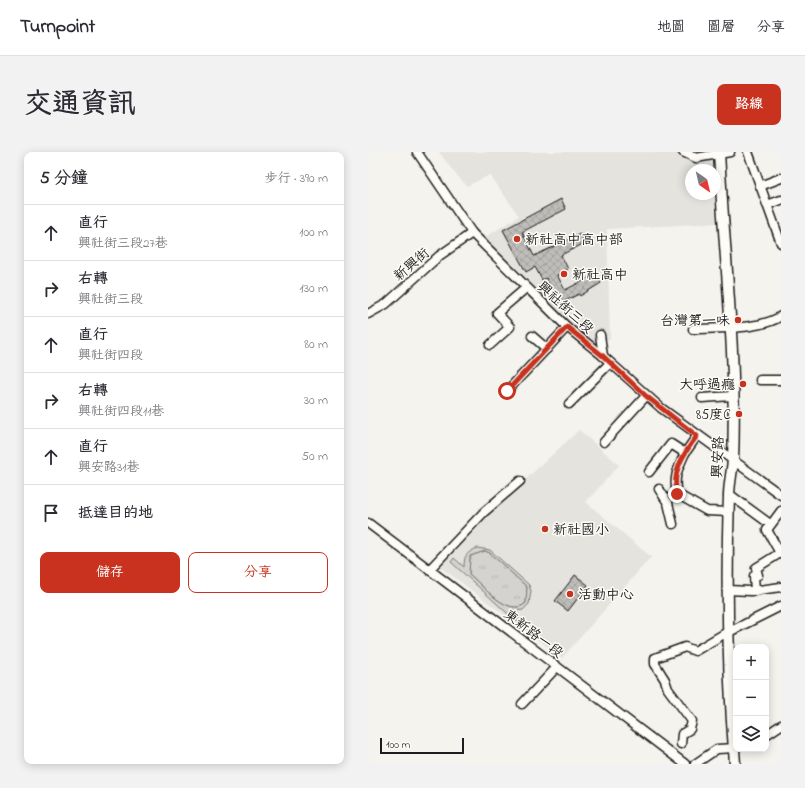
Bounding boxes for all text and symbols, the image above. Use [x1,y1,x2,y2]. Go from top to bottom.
text: Turnpoint [20,14,95,41]
text: 地圖 [657,17,685,38]
text: 圖層 [707,17,735,38]
text: 分享 [757,17,785,38]
button: 路線 [717,84,781,125]
text: 交通資訊 [24,85,136,126]
north arrow [685,164,721,200]
text: 5 分鐘 [40,166,88,191]
text: 步行 · 390 m [264,169,328,188]
text: 直行 [78,212,108,234]
icon: ahead [40,222,62,244]
text: 100 m [299,223,328,242]
place label: 新社高中高中部 [525,230,623,251]
text: 興社街三段27巷 [78,234,168,253]
marker: 新社高中高中部 [512,234,522,244]
street label: 新興街 [389,243,435,287]
place label: 新社高中 [572,265,628,286]
text: 右轉 [78,268,108,290]
marker: 新社高中 [559,269,569,279]
street label: 興社街三段 [532,277,598,339]
icon: right [40,278,62,300]
text: 130 m [300,279,328,298]
text: 興社街三段 [78,290,143,309]
place label: 台灣第一味 [660,311,730,332]
marker: 台灣第一味 [733,315,743,325]
text: 直行 [78,324,108,346]
icon: ahead [40,334,62,356]
text: 80 m [304,335,328,354]
text: 興社街四段 [78,346,143,365]
place label: 大呼過癮 [679,375,735,396]
marker: 大呼過癮 [738,379,748,389]
text: 右轉 [78,380,108,402]
route start [498,382,516,400]
icon: right [40,390,62,412]
text: 30 m [304,391,328,410]
text: 興社街四段11巷 [78,402,164,421]
place label: 85度C [696,405,731,426]
marker: 85度C [734,409,744,419]
text: 直行 [78,436,108,458]
street label: 興安路 [707,436,730,479]
icon: ahead [40,446,62,468]
text: 50 m [302,447,328,466]
text: 興安路31巷 [78,458,140,477]
route end [668,485,686,503]
icon: arrive [40,502,62,524]
text: 抵達目的地 [78,502,153,524]
place label: 新社國小 [553,520,609,541]
marker: 新社國小 [540,524,550,534]
button: 儲存 [40,552,180,593]
button: 分享 [188,552,328,593]
place label: 活動中心 [578,585,634,606]
marker: 活動中心 [565,589,575,599]
street label: 東新路一段 [499,605,567,664]
map controls [733,644,769,752]
button: + [733,644,769,680]
button: − [733,680,769,716]
button: layers [733,716,769,752]
scale bar [380,736,464,755]
text: 100 m [386,737,410,753]

